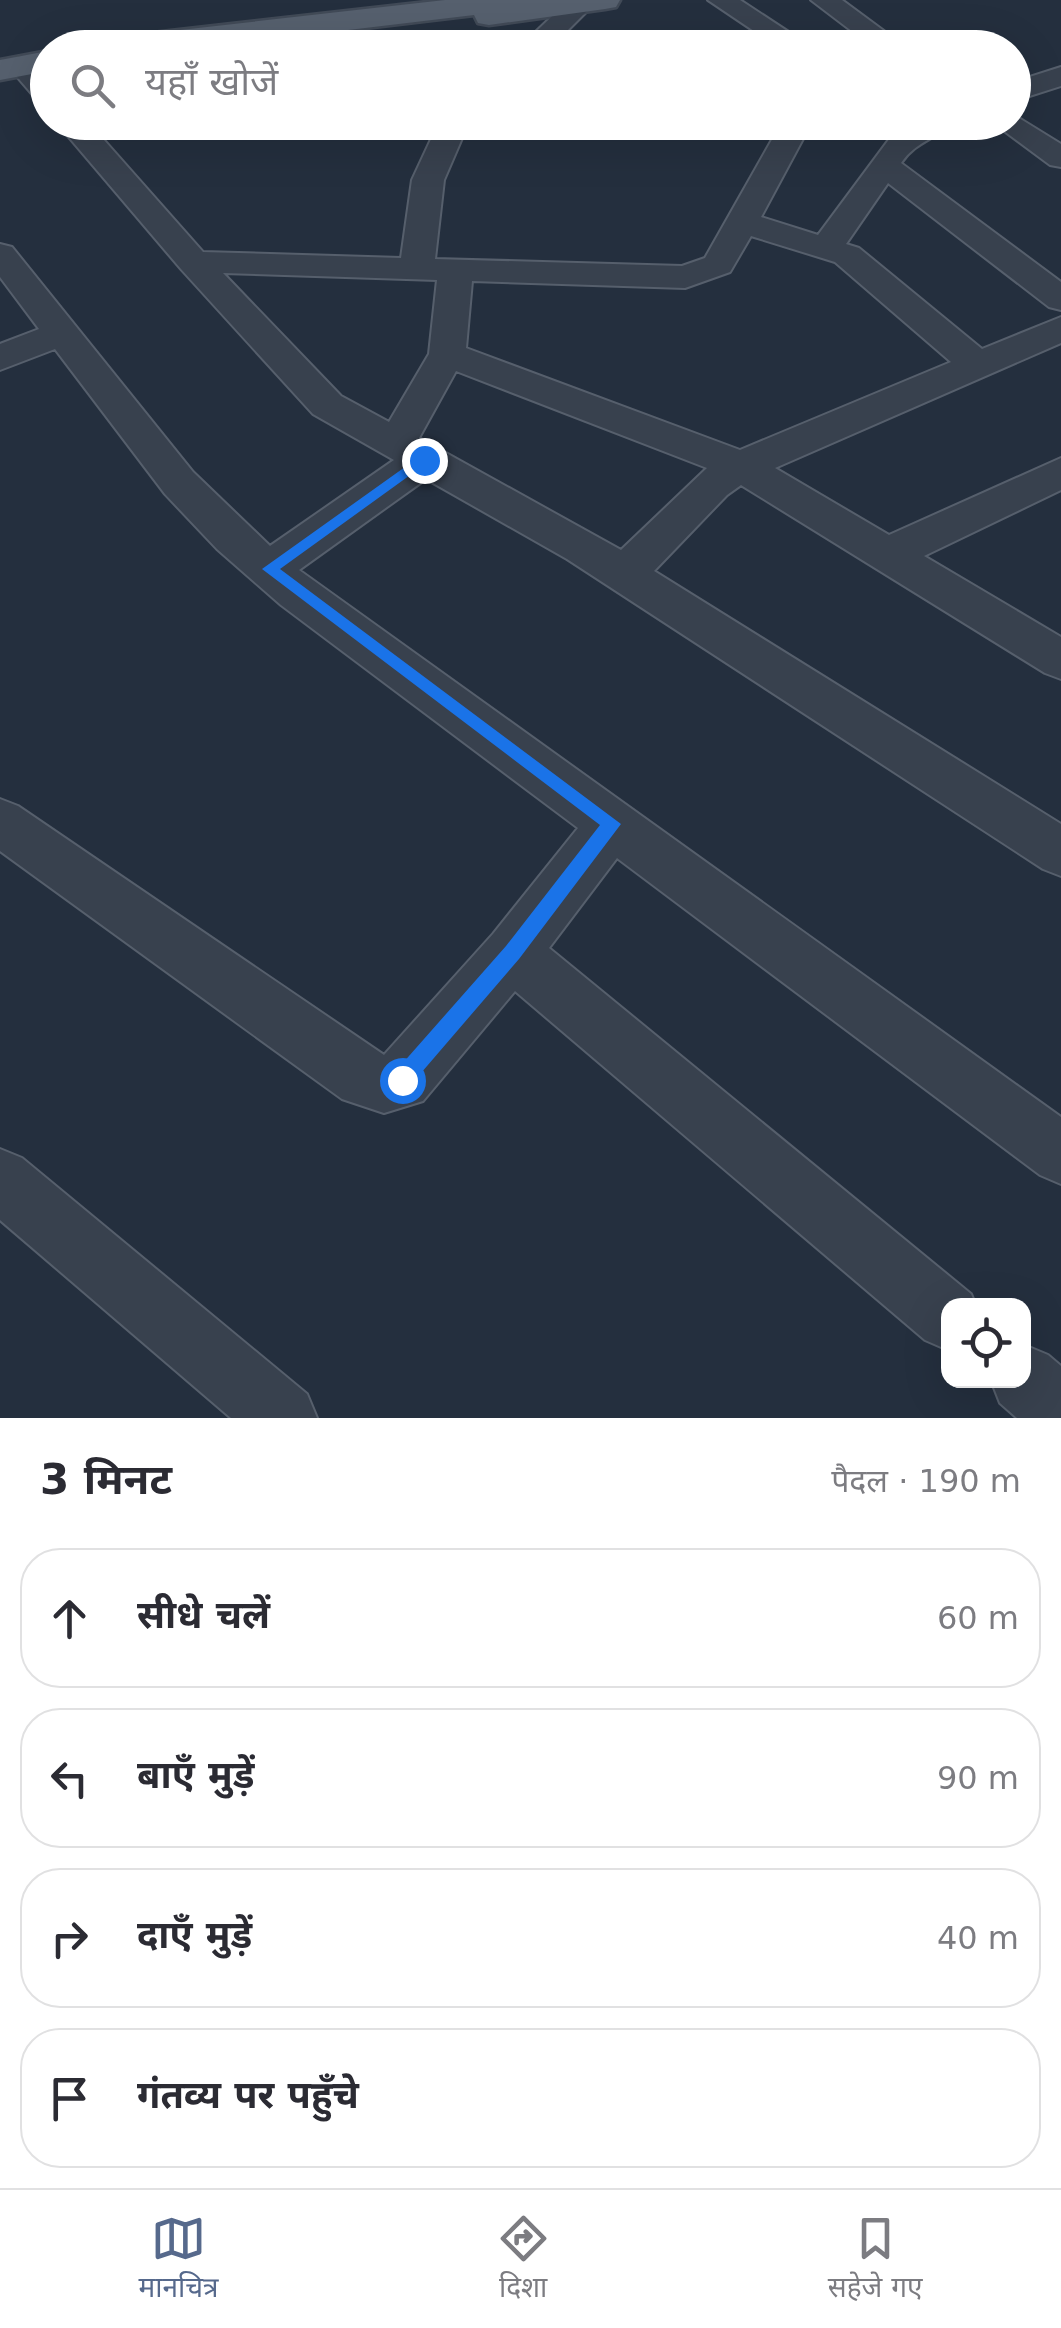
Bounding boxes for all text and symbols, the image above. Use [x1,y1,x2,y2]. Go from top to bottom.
search box [30,30,1031,140]
icon: search [65,58,120,113]
text: यहाँ खोजें [145,60,278,104]
route end [402,438,448,484]
route start [380,1058,426,1104]
map controls [941,1298,1031,1388]
button: locate [941,1298,1031,1388]
text: 3 मिनट [40,1455,172,1504]
text: पैदल · 190 m [831,1462,1021,1500]
icon: ahead [42,1591,97,1646]
text: सीधे चलें [137,1593,270,1637]
text: 60 m [937,1599,1019,1637]
icon: left [42,1751,97,1806]
text: बाएँ मुड़ें [137,1753,254,1797]
text: 90 m [937,1759,1019,1797]
icon: right [42,1911,97,1966]
text: दाएँ मुड़ें [137,1913,252,1957]
text: 40 m [937,1919,1019,1957]
icon: arrive [42,2071,97,2126]
text: गंतव्य पर पहुँचे [137,2073,359,2117]
tab: मानचित्र [139,2211,219,2308]
tab: दिशा [496,2211,551,2308]
tab: सहेजे गए [828,2211,922,2308]

